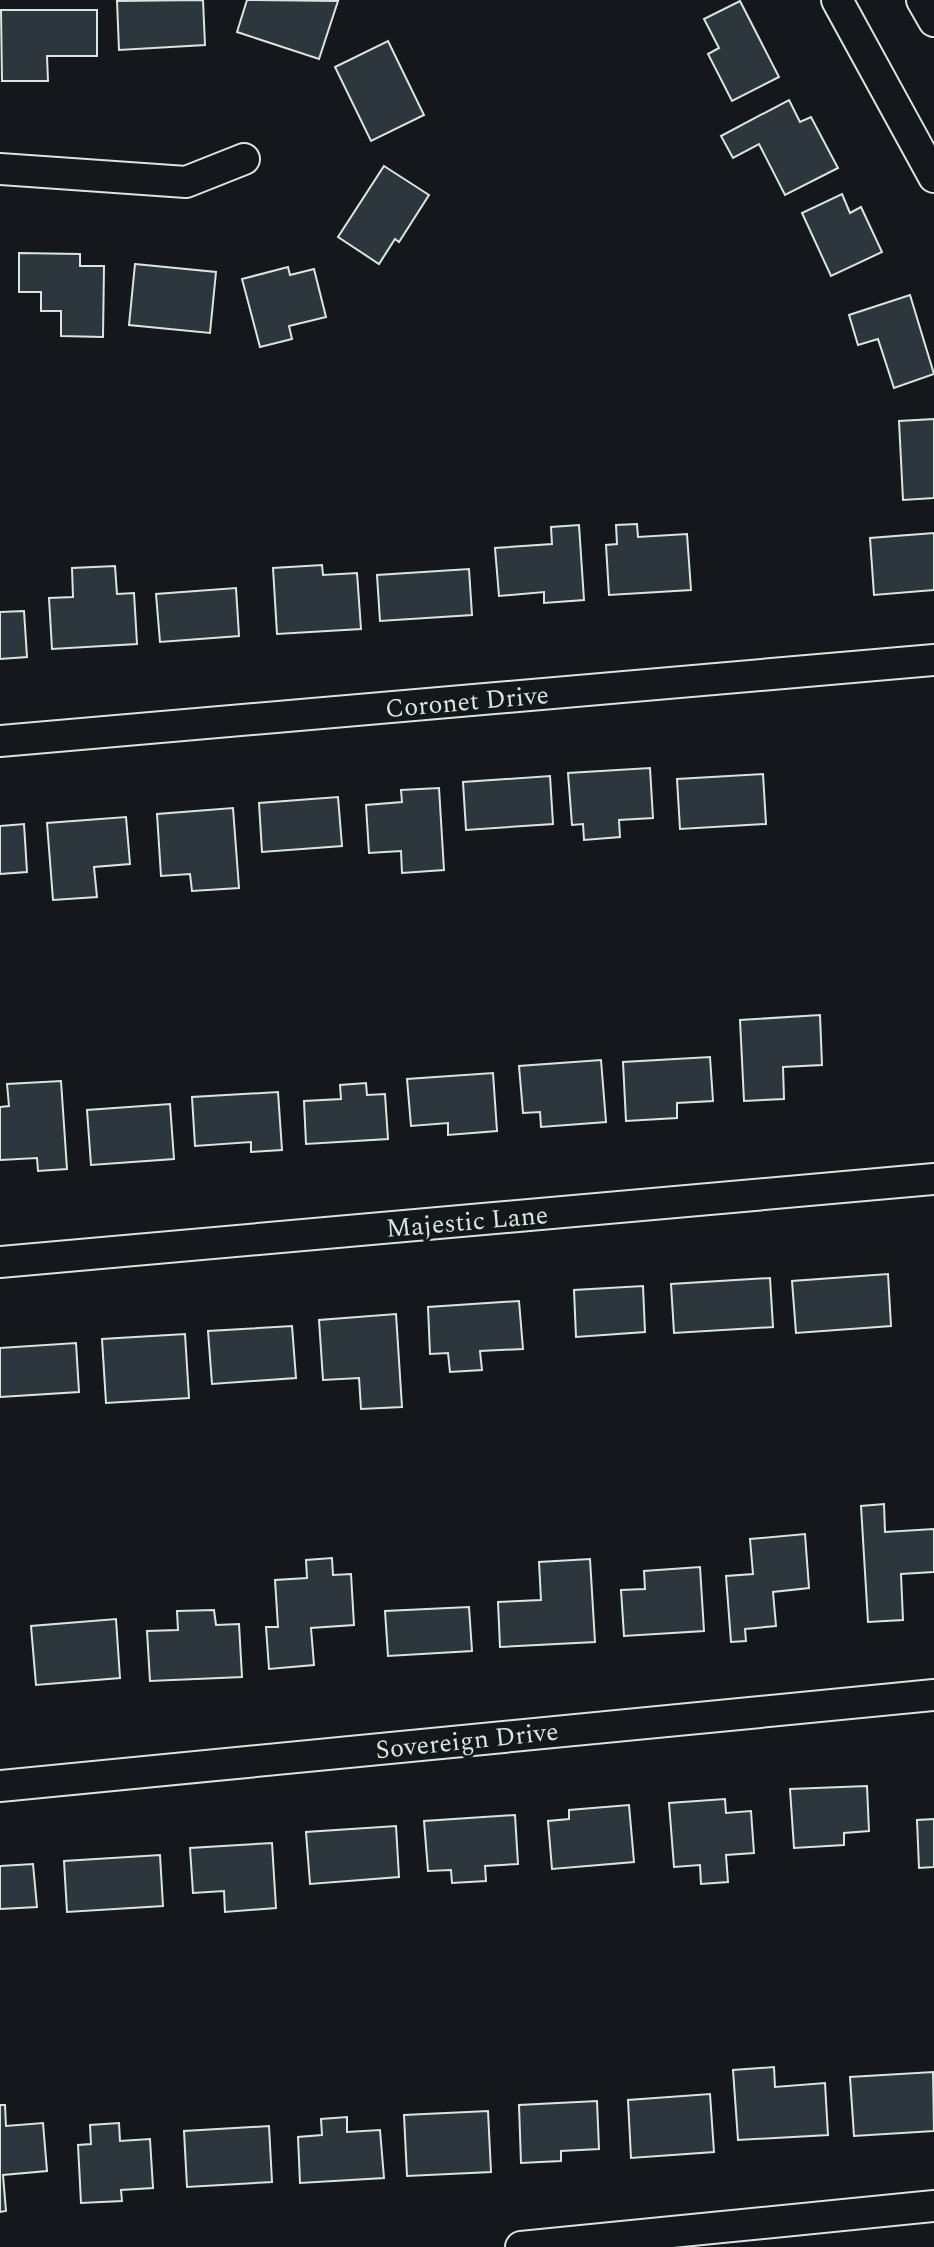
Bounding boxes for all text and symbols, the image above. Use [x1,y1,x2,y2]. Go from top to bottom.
street label: Coronet Drive [383,675,551,729]
street label: Majestic Lane [384,1195,550,1249]
street label: Sovereign Drive [374,1712,561,1770]

